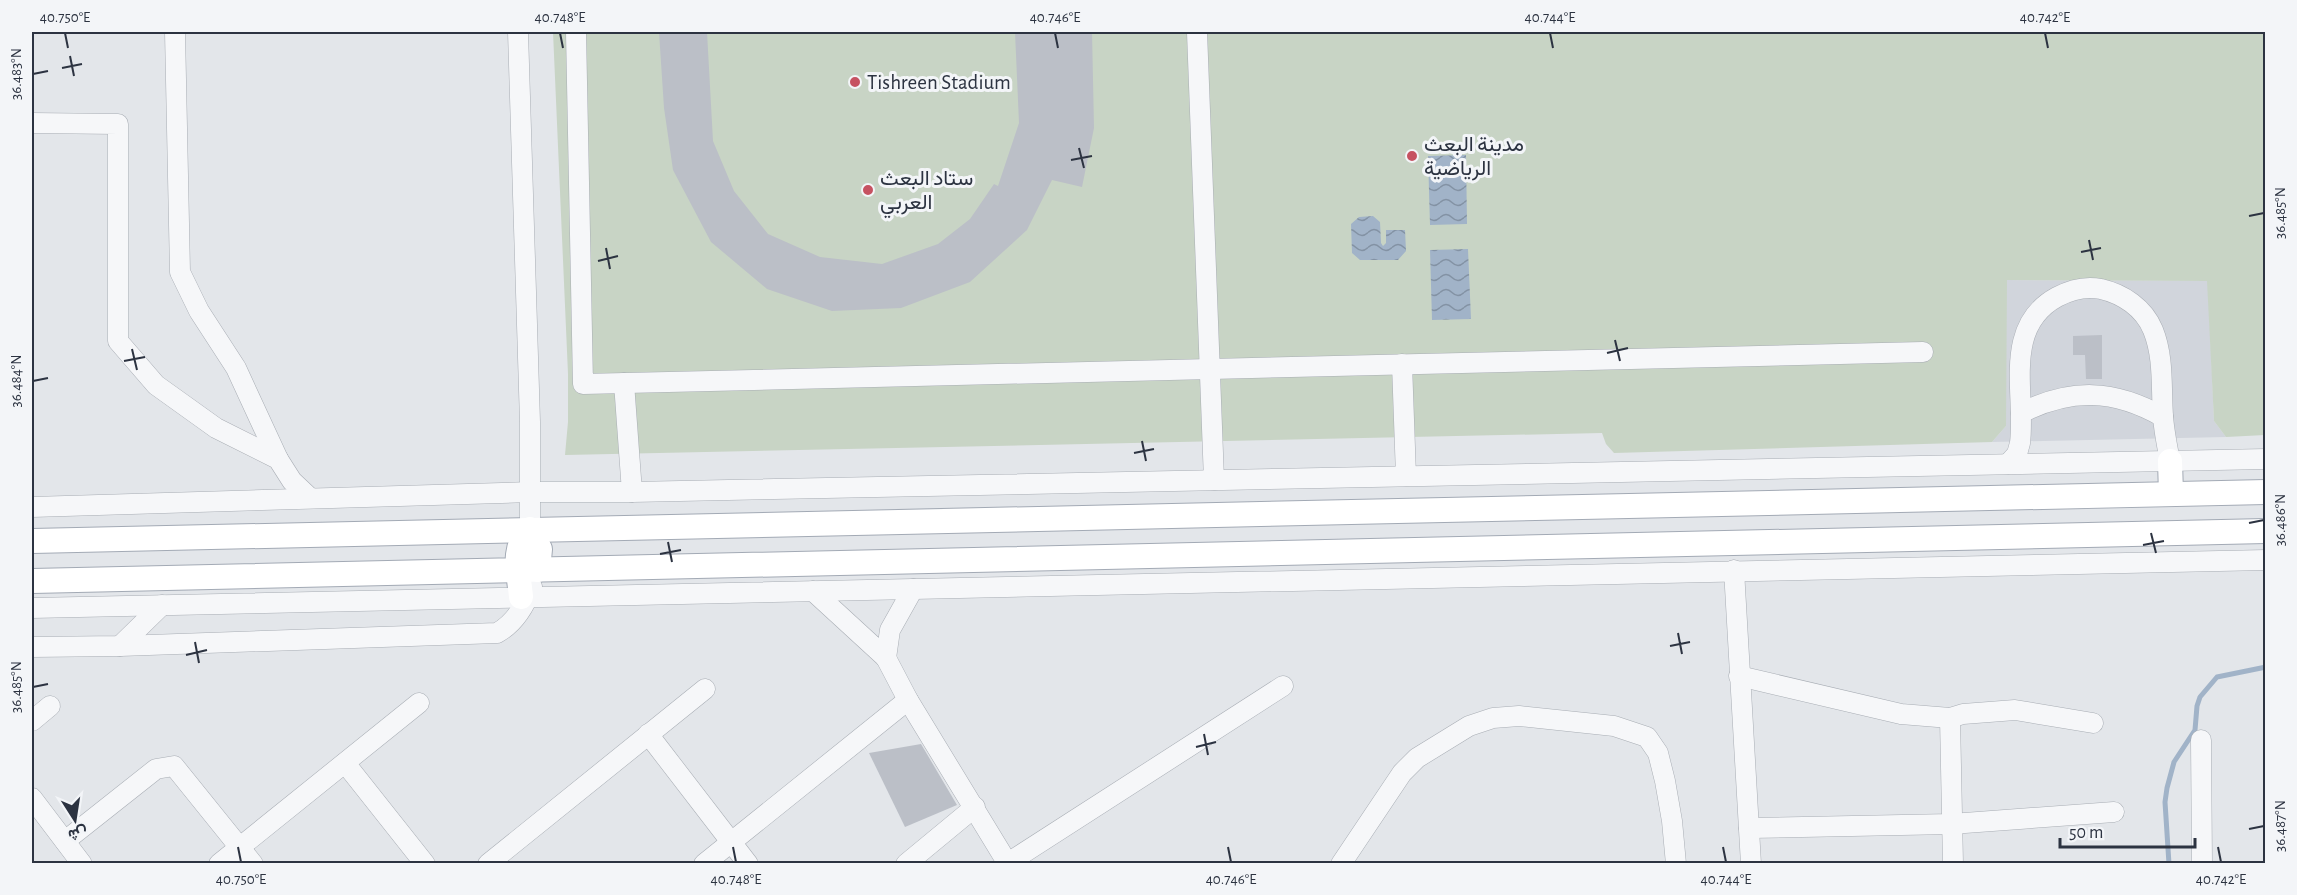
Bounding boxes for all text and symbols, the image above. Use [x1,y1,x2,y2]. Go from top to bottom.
text: 40.750°E [40,10,90,25]
text: 40.748°E [535,10,585,25]
text: 40.746°E [1030,10,1080,25]
text: 40.744°E [1525,10,1575,25]
text: 40.742°E [2020,10,2070,25]
text: 36.483°N [9,48,24,100]
place label: Tishreen Stadium [867,72,1011,93]
marker: Tishreen Stadium [848,75,862,89]
place label: مدينة البعث الرياضية [1424,134,1524,181]
marker: مدينة البعث الرياضية [1405,149,1419,163]
place label: ستاد البعث العربي [880,168,973,219]
marker: ستاد البعث العربي [861,183,875,197]
text: 36.485°N [2273,187,2288,239]
text: 36.484°N [9,355,24,407]
text: 36.486°N [2273,494,2288,546]
text: 36.485°N [9,661,24,713]
north arrow [45,790,105,850]
text: 36.487°N [2273,800,2288,852]
scale bar [2060,811,2195,849]
text: ش [67,823,89,844]
text: 50 m [2069,824,2103,842]
text: 40.750°E [216,872,266,887]
text: 40.748°E [711,872,761,887]
text: 40.746°E [1206,872,1256,887]
text: 40.744°E [1701,872,1751,887]
text: 40.742°E [2196,872,2246,887]

